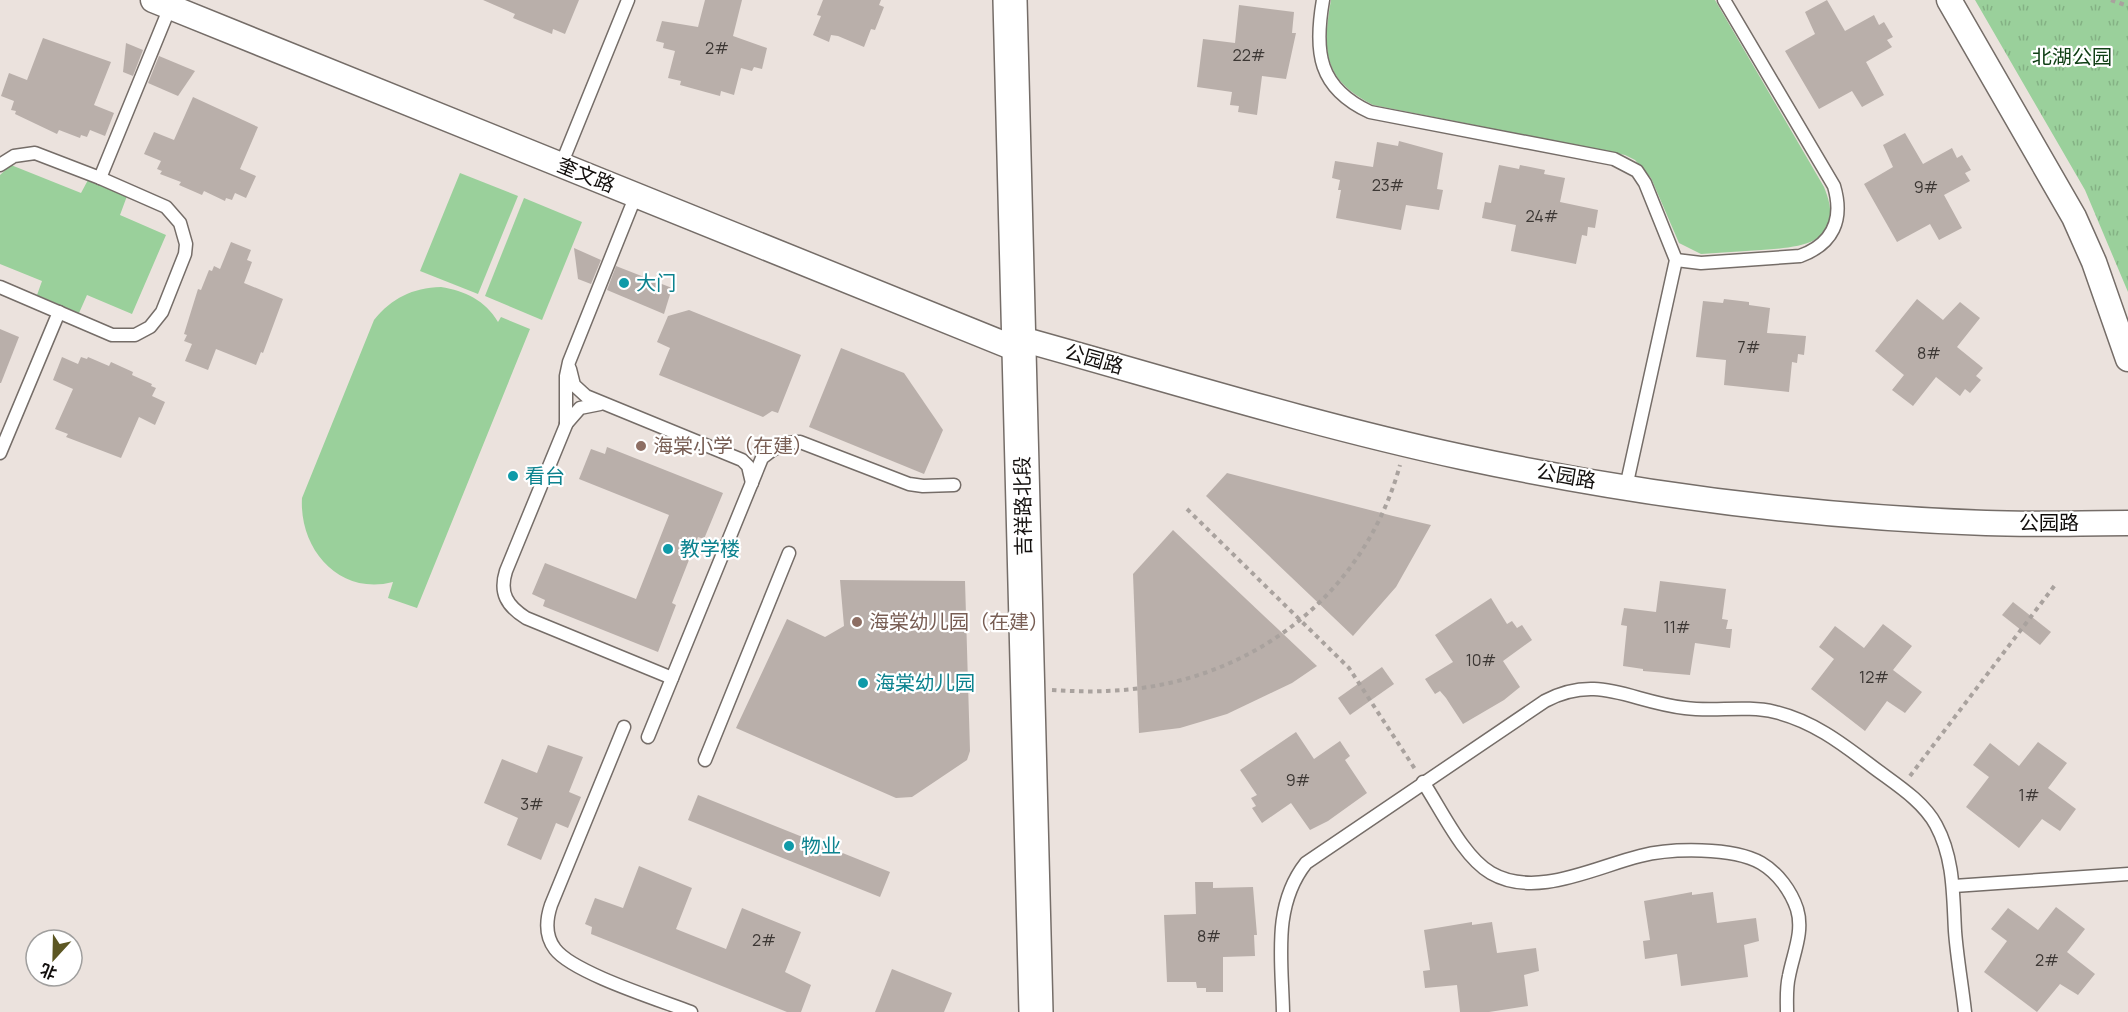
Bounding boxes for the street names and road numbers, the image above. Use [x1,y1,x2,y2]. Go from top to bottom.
street label: 奎文路 [553,151,619,198]
street label: 公园路 [1062,337,1127,380]
street label: 吉祥路北段 [1008,456,1037,556]
street label: 公园路 [1534,457,1598,494]
street label: 公园路 [2019,509,2079,536]

